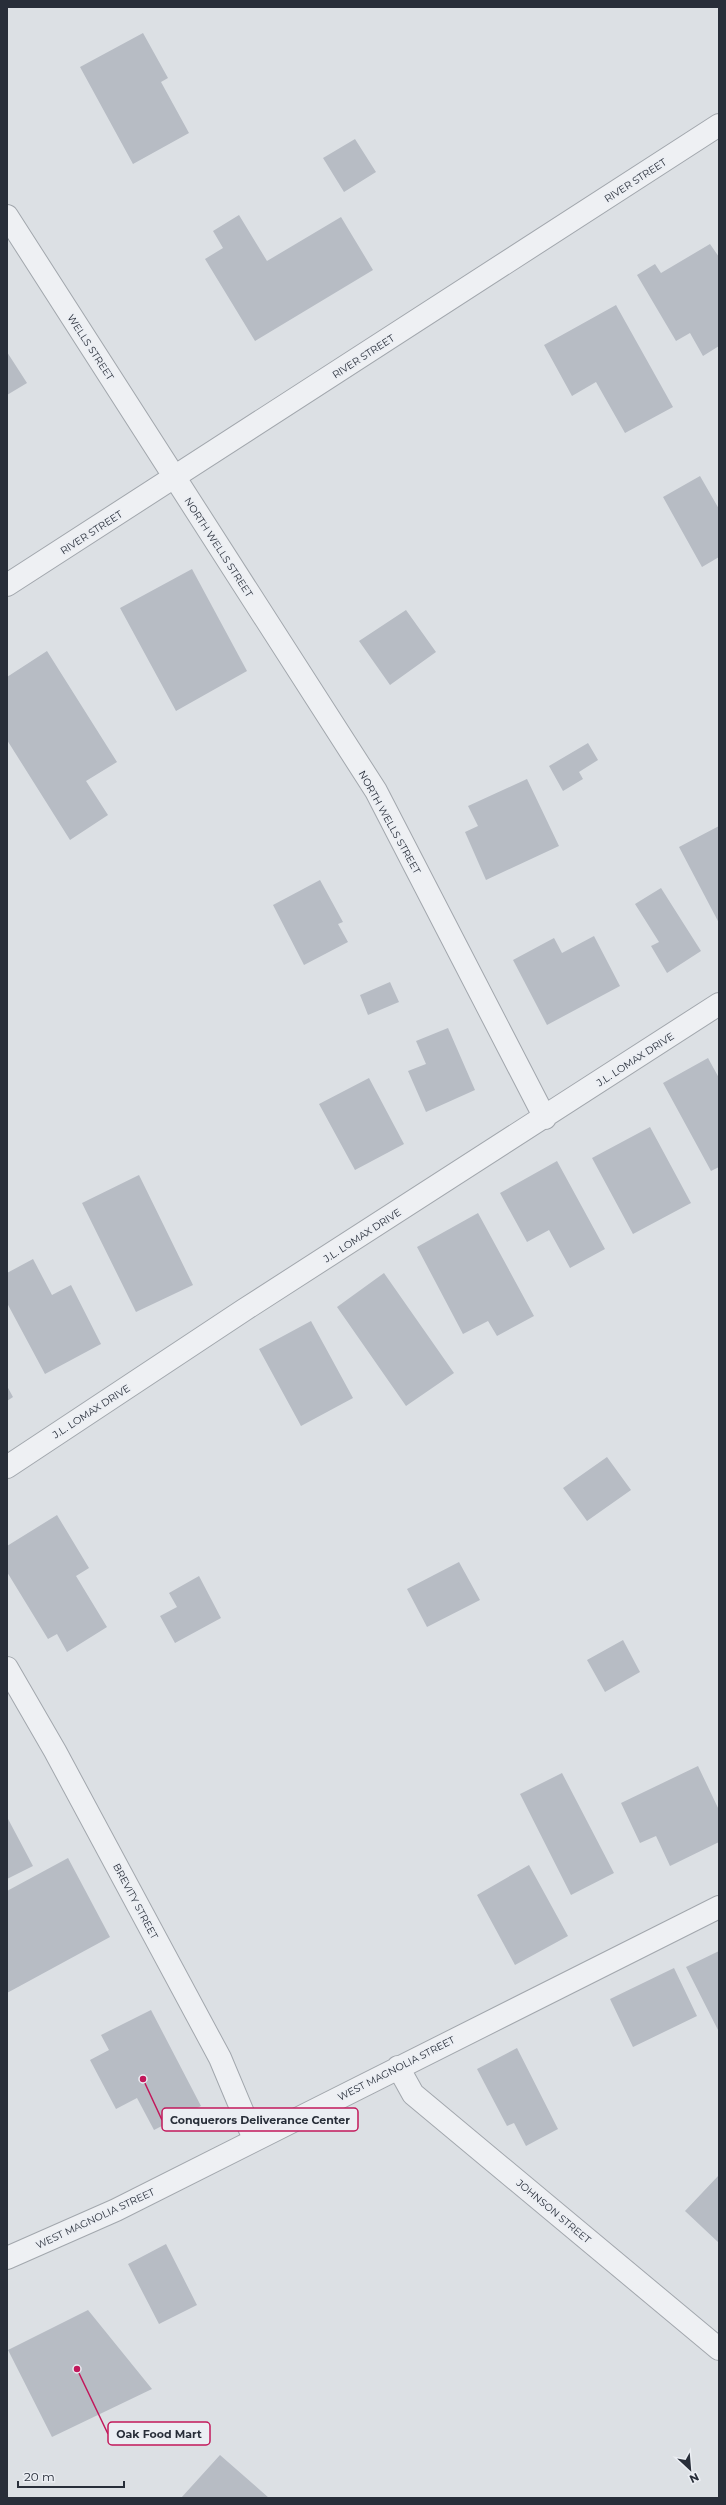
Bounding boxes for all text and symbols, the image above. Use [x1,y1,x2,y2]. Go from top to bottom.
street label: RIVER STREET [602,155,669,205]
street label: WELLS STREET [64,312,117,383]
street label: RIVER STREET [330,331,397,381]
street label: NORTH WELLS STREET [181,495,256,600]
street label: RIVER STREET [58,507,125,557]
street label: NORTH WELLS STREET [356,768,424,877]
street label: J.L. LOMAX DRIVE [593,1029,677,1090]
street label: J.L. LOMAX DRIVE [320,1205,404,1266]
street label: J.L. LOMAX DRIVE [49,1381,133,1442]
street label: BREVITY STREET [110,1861,161,1942]
street label: WEST MAGNOLIA STREET [335,2033,457,2104]
callout: Conquerors Deliverance Center [162,2108,358,2131]
text: Conquerors Deliverance Center [170,2113,350,2127]
street label: JOHNSON STREET [513,2176,594,2246]
street label: WEST MAGNOLIA STREET [34,2185,157,2252]
callout: Oak Food Mart [108,2422,210,2445]
text: Oak Food Mart [116,2427,202,2441]
north arrow [670,2449,710,2489]
scale bar [18,2463,124,2489]
text: 20 m [24,2469,55,2484]
text: N [687,2470,701,2486]

